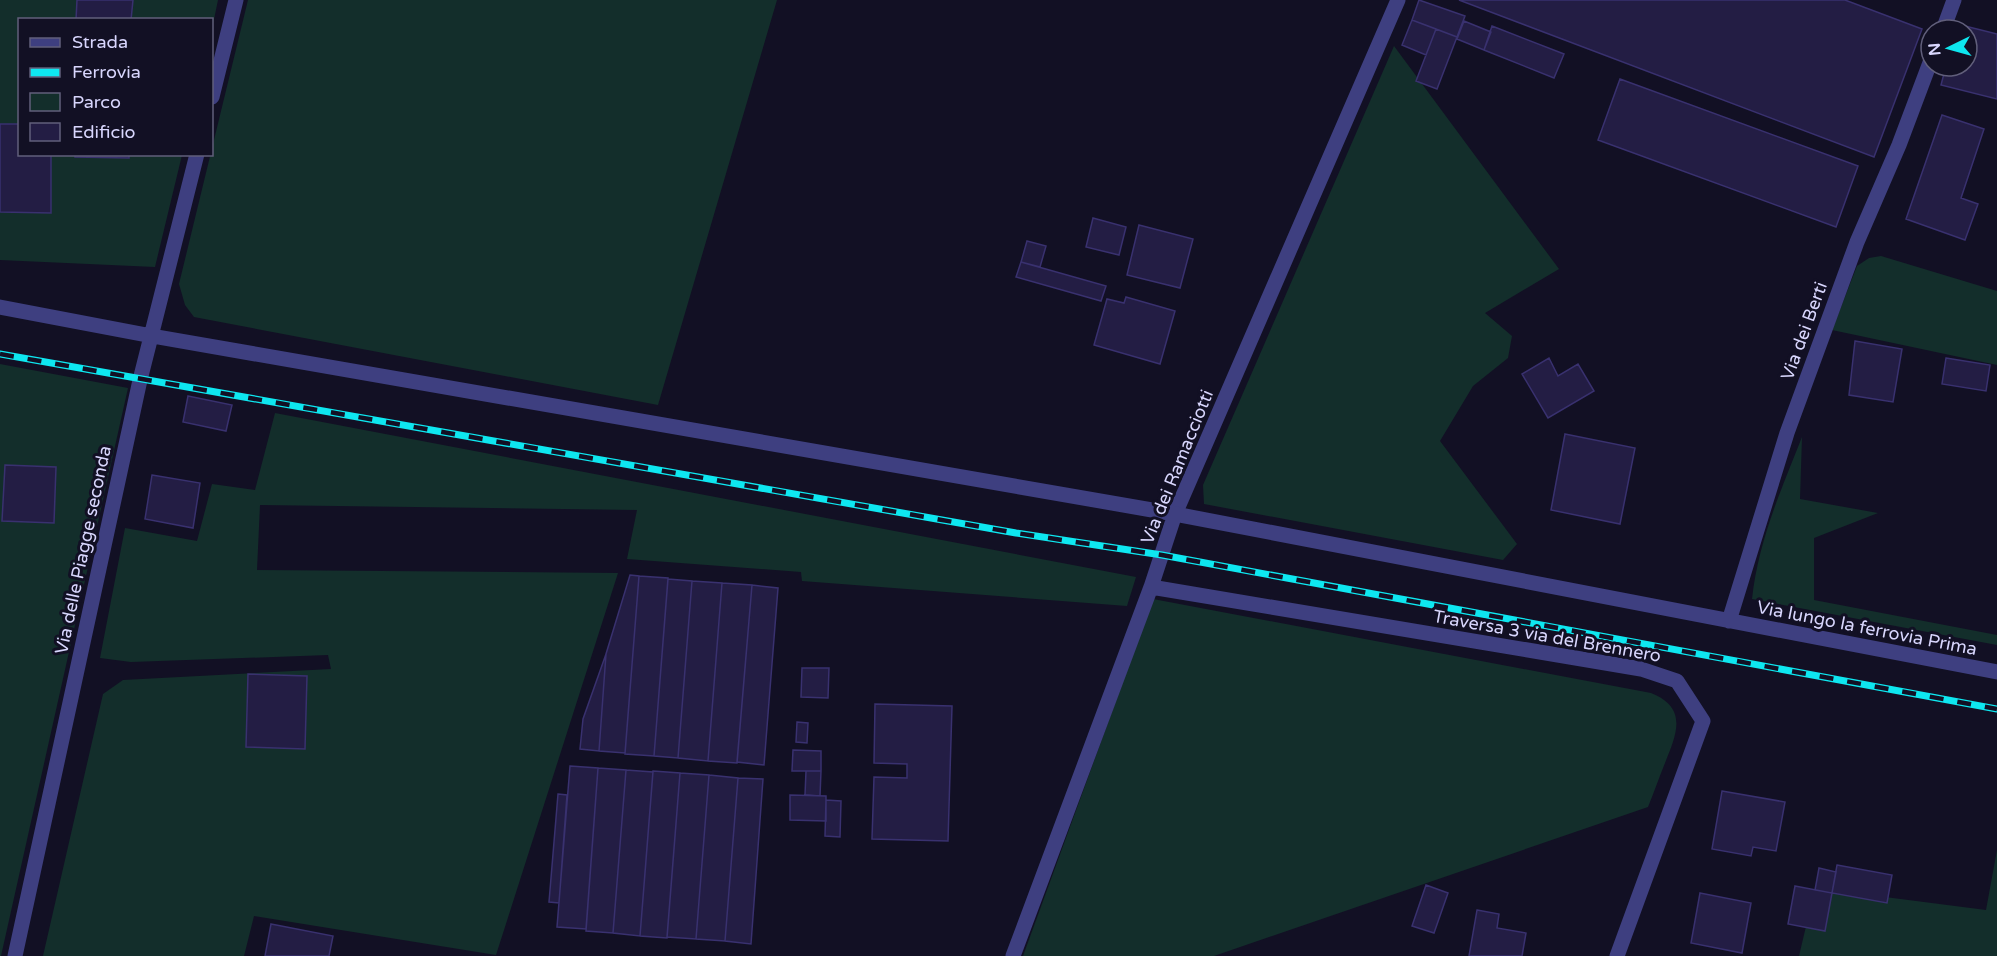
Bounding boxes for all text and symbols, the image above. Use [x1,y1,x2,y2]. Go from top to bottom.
legend [18,18,213,156]
north arrow [1919,18,1979,78]
text: Strada [72,31,128,53]
text: N [1925,42,1946,56]
text: Ferrovia [72,61,141,83]
text: Parco [72,91,121,113]
text: Edificio [72,121,136,143]
street label: Via dei Berti [1776,279,1832,383]
street label: Via dei Ramacciotti [1136,387,1218,547]
street label: Via delle Piagge seconda [50,444,116,656]
street label: Via lungo la ferrovia Prima [1755,596,1979,660]
street label: Traversa 3 via del Brennero [1431,605,1663,667]

